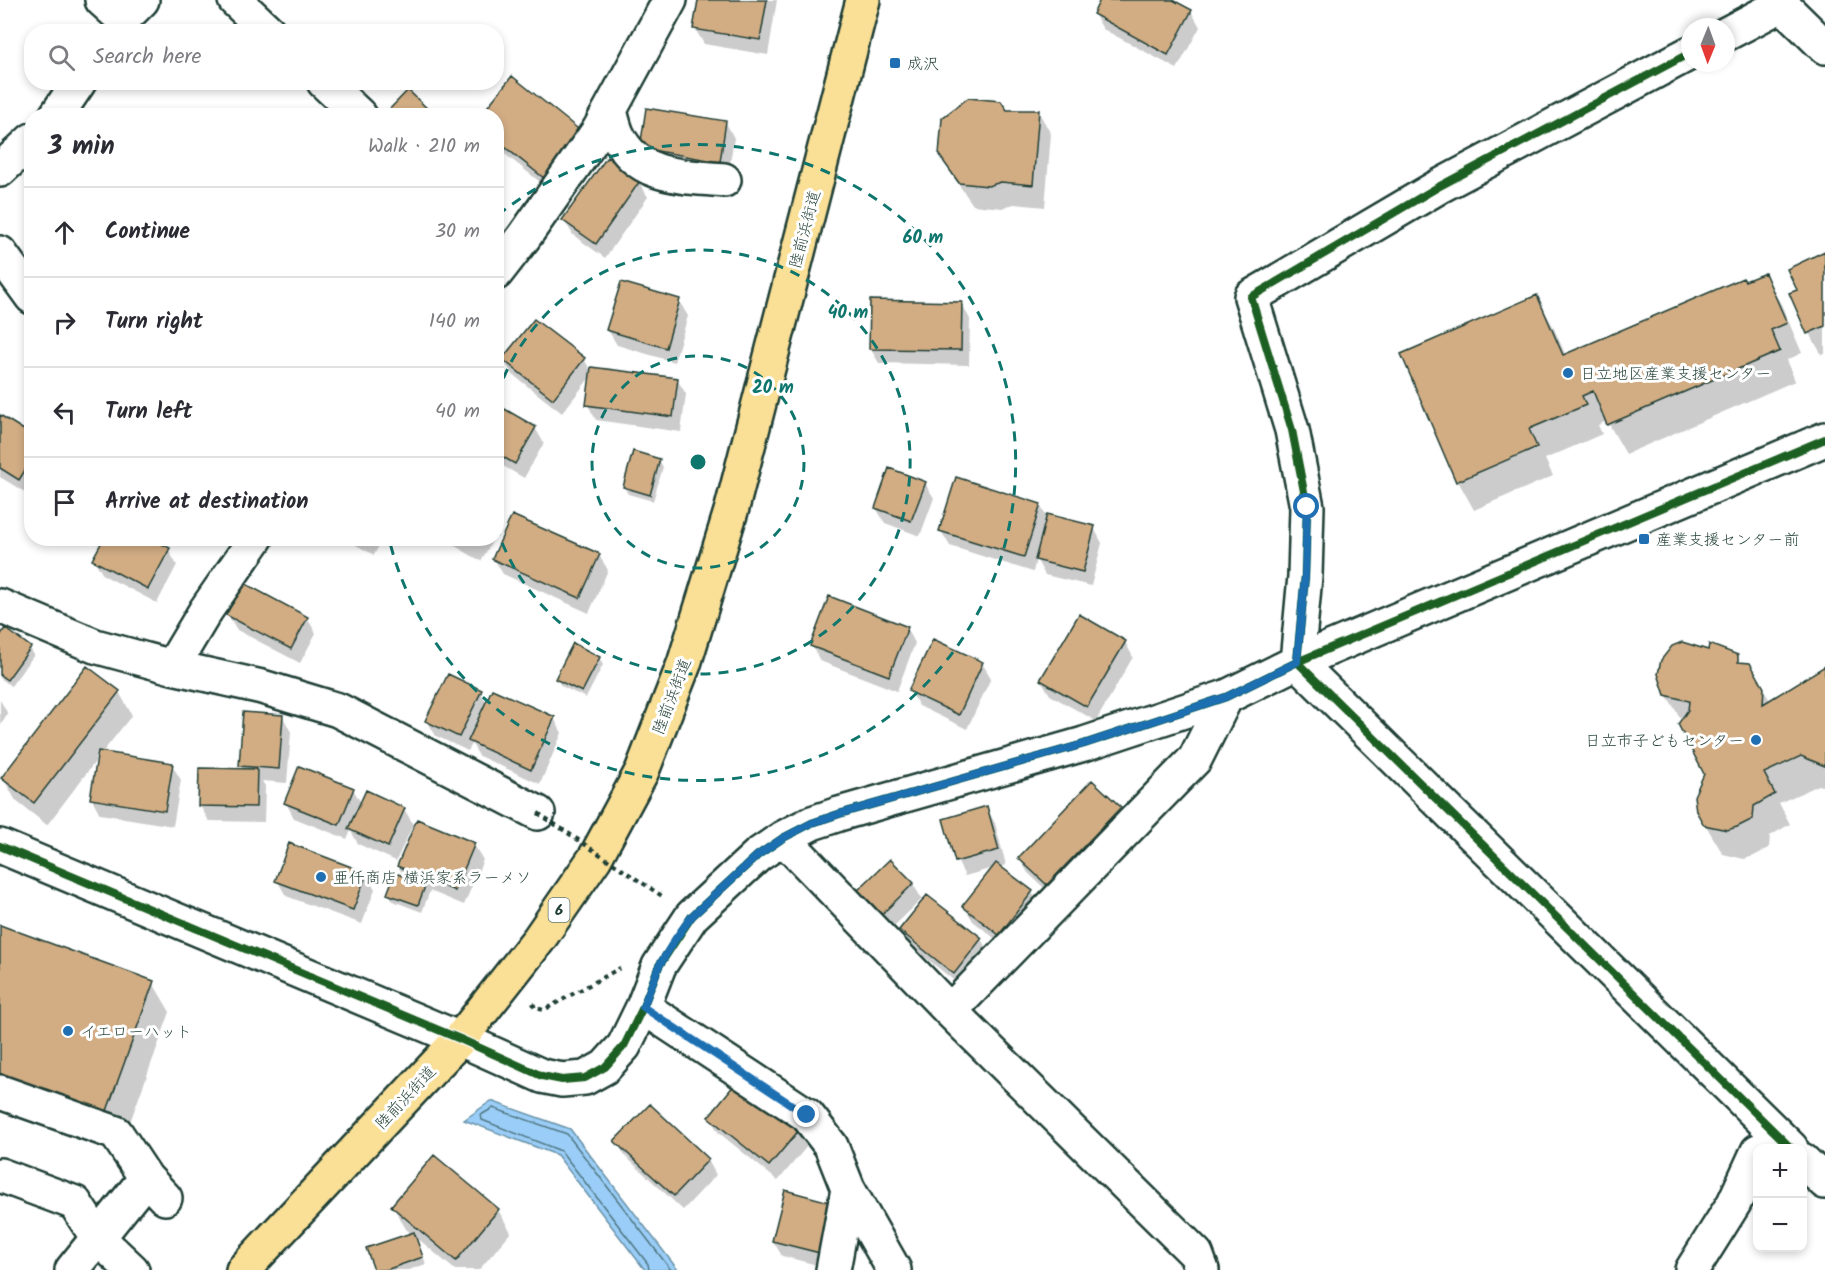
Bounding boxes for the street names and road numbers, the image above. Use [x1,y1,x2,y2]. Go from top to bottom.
street label: 陸前浜街道 [783,188,828,271]
street label: 陸前浜街道 [646,655,698,738]
road number: 6 [548,898,570,922]
street label: 陸前浜街道 [370,1060,443,1136]

